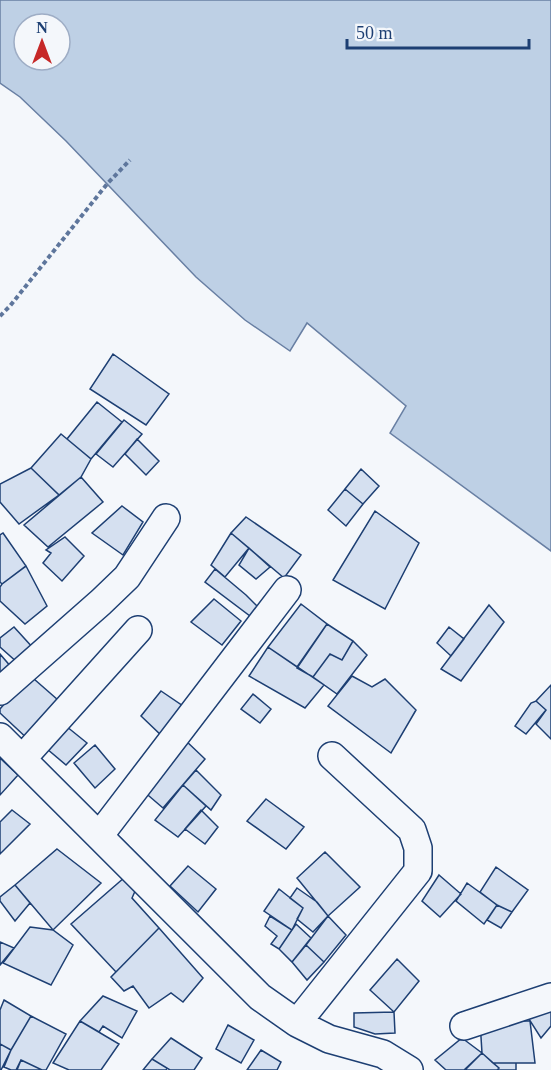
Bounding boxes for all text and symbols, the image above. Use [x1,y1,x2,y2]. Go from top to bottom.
north arrow [12,12,72,72]
scale bar [347,12,528,50]
text: N [36,19,48,36]
text: 50 m [356,23,393,43]

